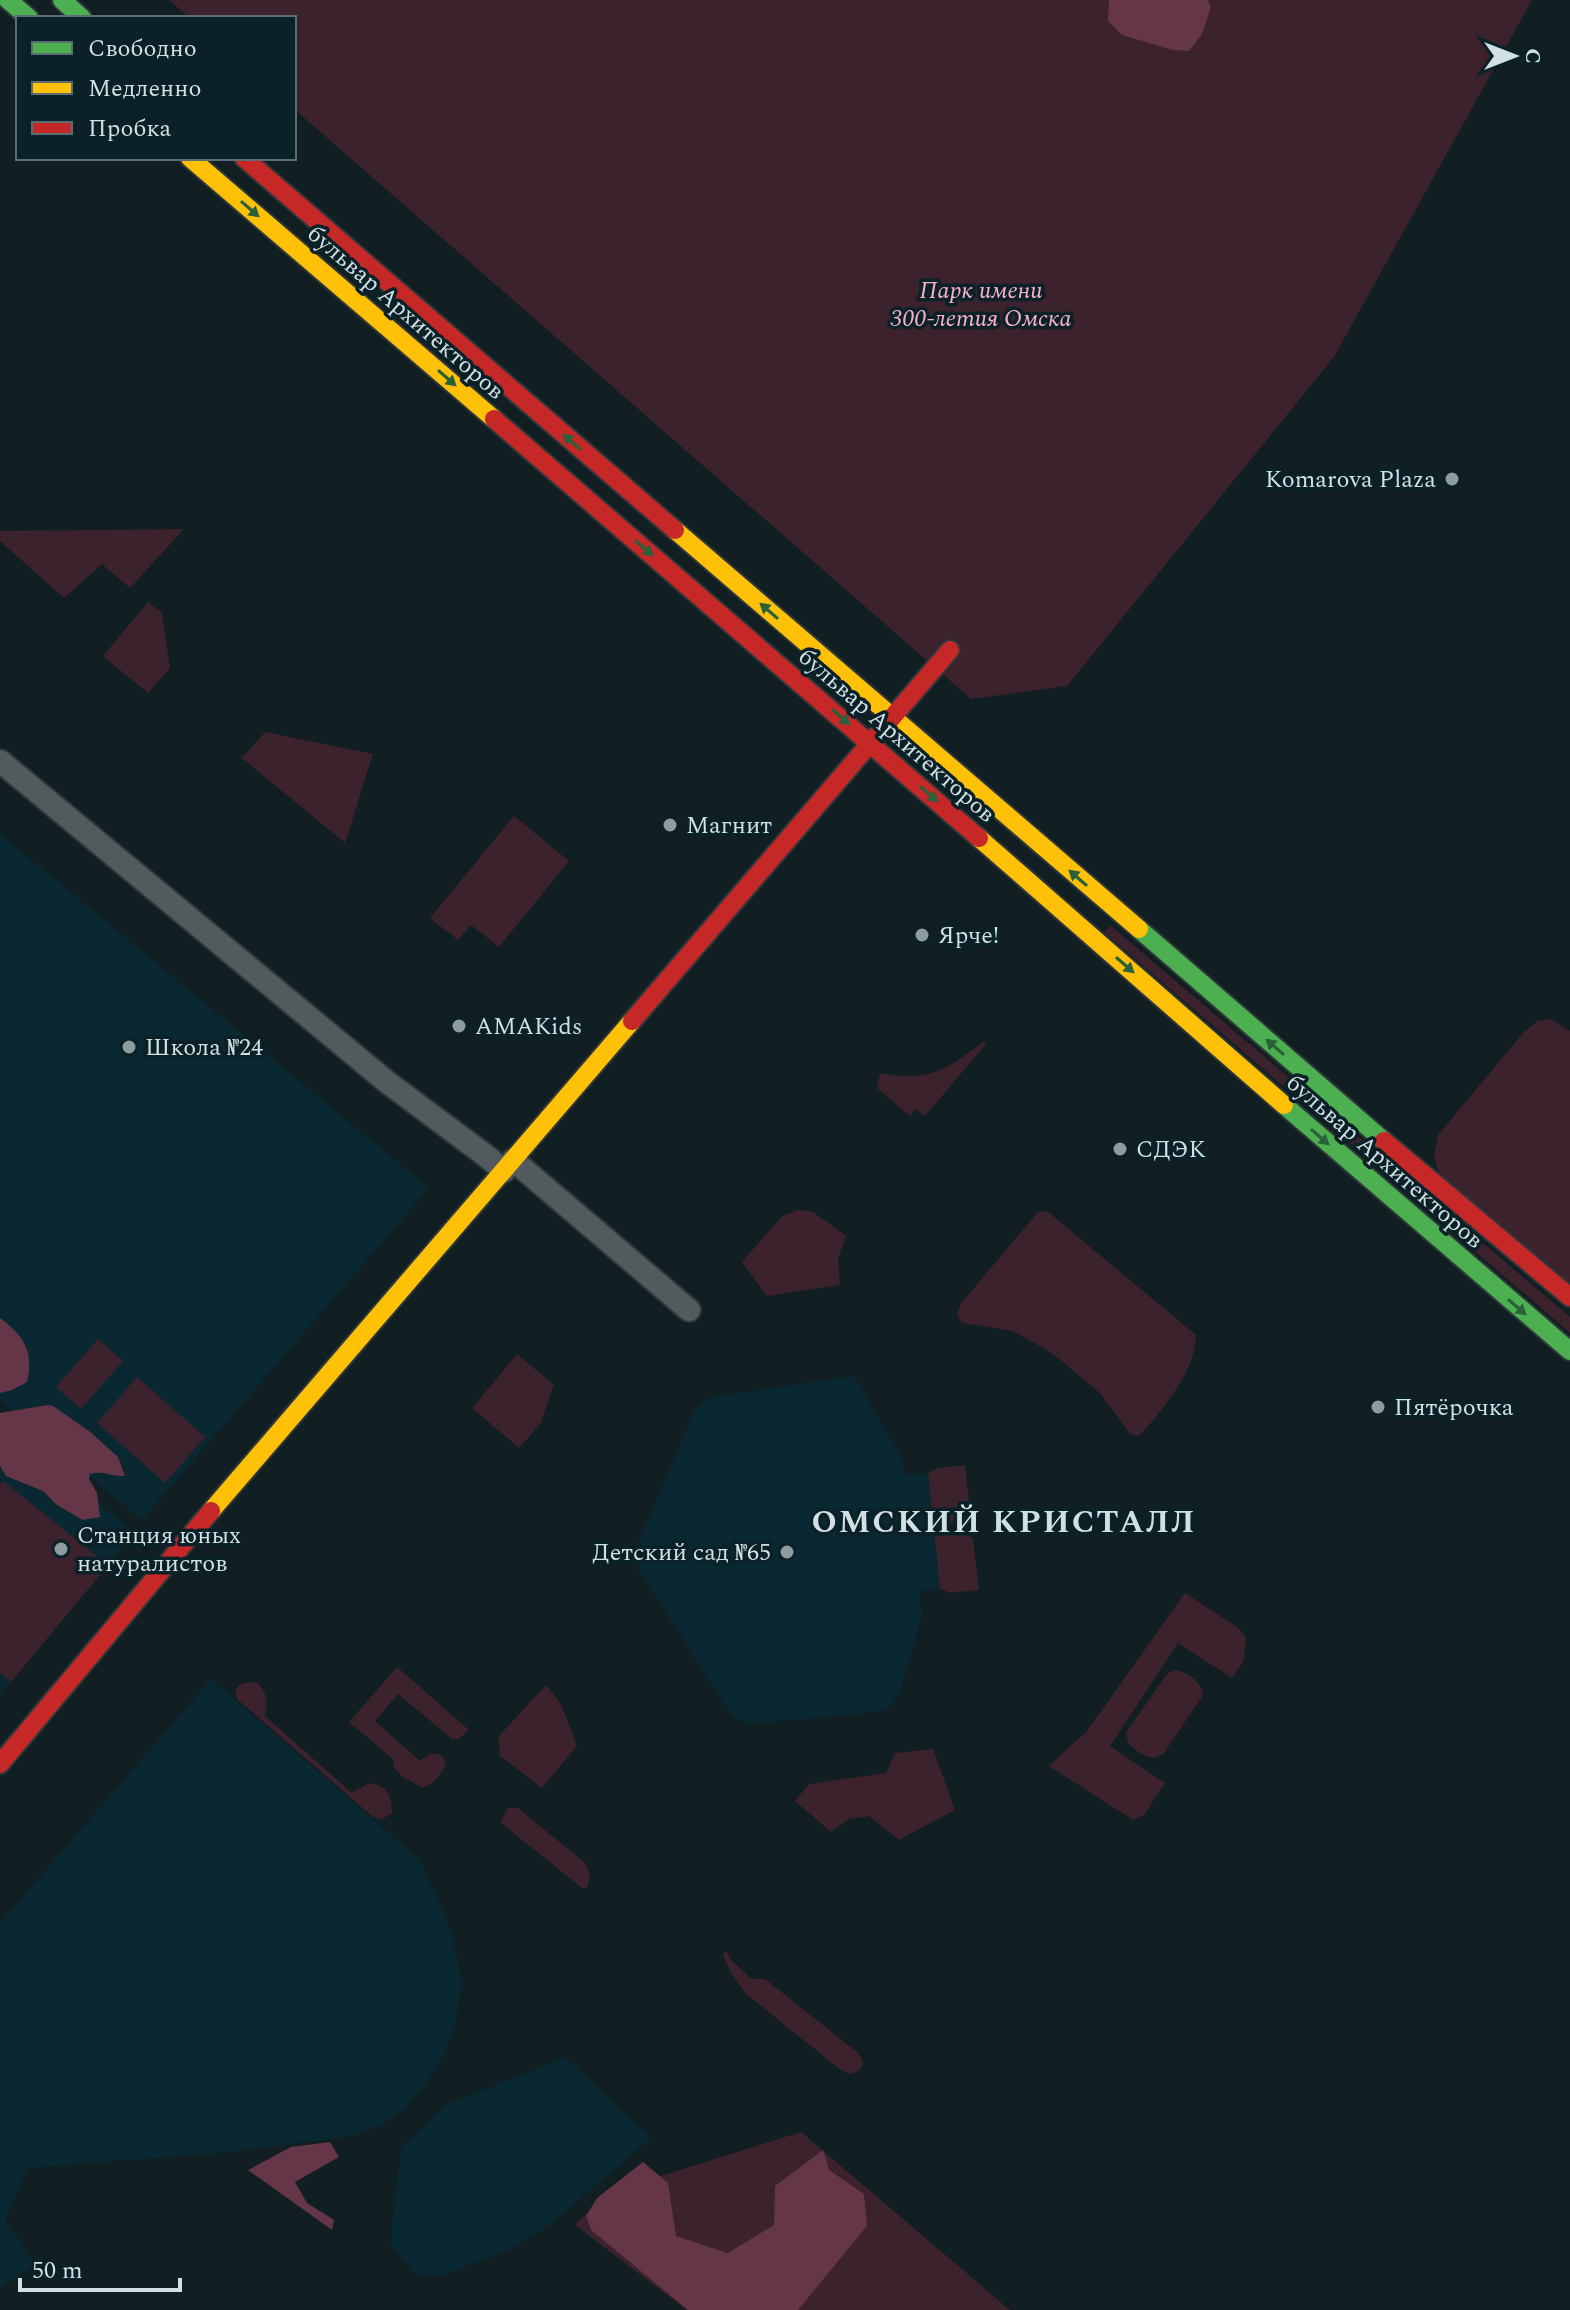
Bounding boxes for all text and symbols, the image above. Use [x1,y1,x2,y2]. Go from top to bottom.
legend [16,16,296,160]
north arrow [1474,16,1554,96]
text: Свободно [88,31,197,67]
text: С [1516,48,1549,64]
text: Медленно [88,71,201,107]
text: Пробка [88,111,172,147]
one-way arrow [239,200,259,217]
street label: бульвар Архитекторов [299,217,512,409]
park label: Парк имени 300-летия Омска [891,273,1071,337]
one-way arrow [436,369,456,386]
one-way arrow [563,434,583,451]
place label: Komarova Plaza [1265,462,1436,498]
marker: Komarova Plaza [1443,470,1461,488]
one-way arrow [633,539,653,556]
one-way arrow [760,603,779,621]
street label: бульвар Архитекторов [790,640,1003,832]
one-way arrow [831,708,851,726]
one-way arrow [918,785,938,802]
place label: Магнит [686,808,772,844]
marker: Магнит [661,816,679,834]
one-way arrow [1069,870,1089,887]
place label: Ярче! [938,918,999,954]
marker: Ярче! [913,926,931,944]
one-way arrow [1115,956,1134,974]
place label: AMAKids [475,1009,582,1045]
marker: AMAKids [450,1017,468,1035]
place label: Школа №24 [145,1030,263,1066]
marker: Школа №24 [120,1038,138,1056]
one-way arrow [1266,1039,1285,1057]
street label: бульвар Архитекторов [1278,1066,1491,1258]
one-way arrow [1311,1127,1330,1145]
place label: СДЭК [1136,1132,1206,1168]
marker: СДЭК [1111,1140,1129,1158]
one-way arrow [1507,1297,1527,1315]
place label: Пятёрочка [1394,1390,1514,1426]
marker: Пятёрочка [1369,1398,1387,1416]
district label: ОМСКИЙ КРИСТАЛЛ [812,1498,1196,1547]
place label: Станция юных натуралистов [77,1518,241,1582]
place label: Детский сад №65 [592,1535,771,1571]
marker: Станция юных натуралистов [52,1540,70,1558]
marker: Детский сад №65 [778,1543,796,1561]
scale bar [20,2242,180,2292]
text: 50 m [32,2253,83,2289]

